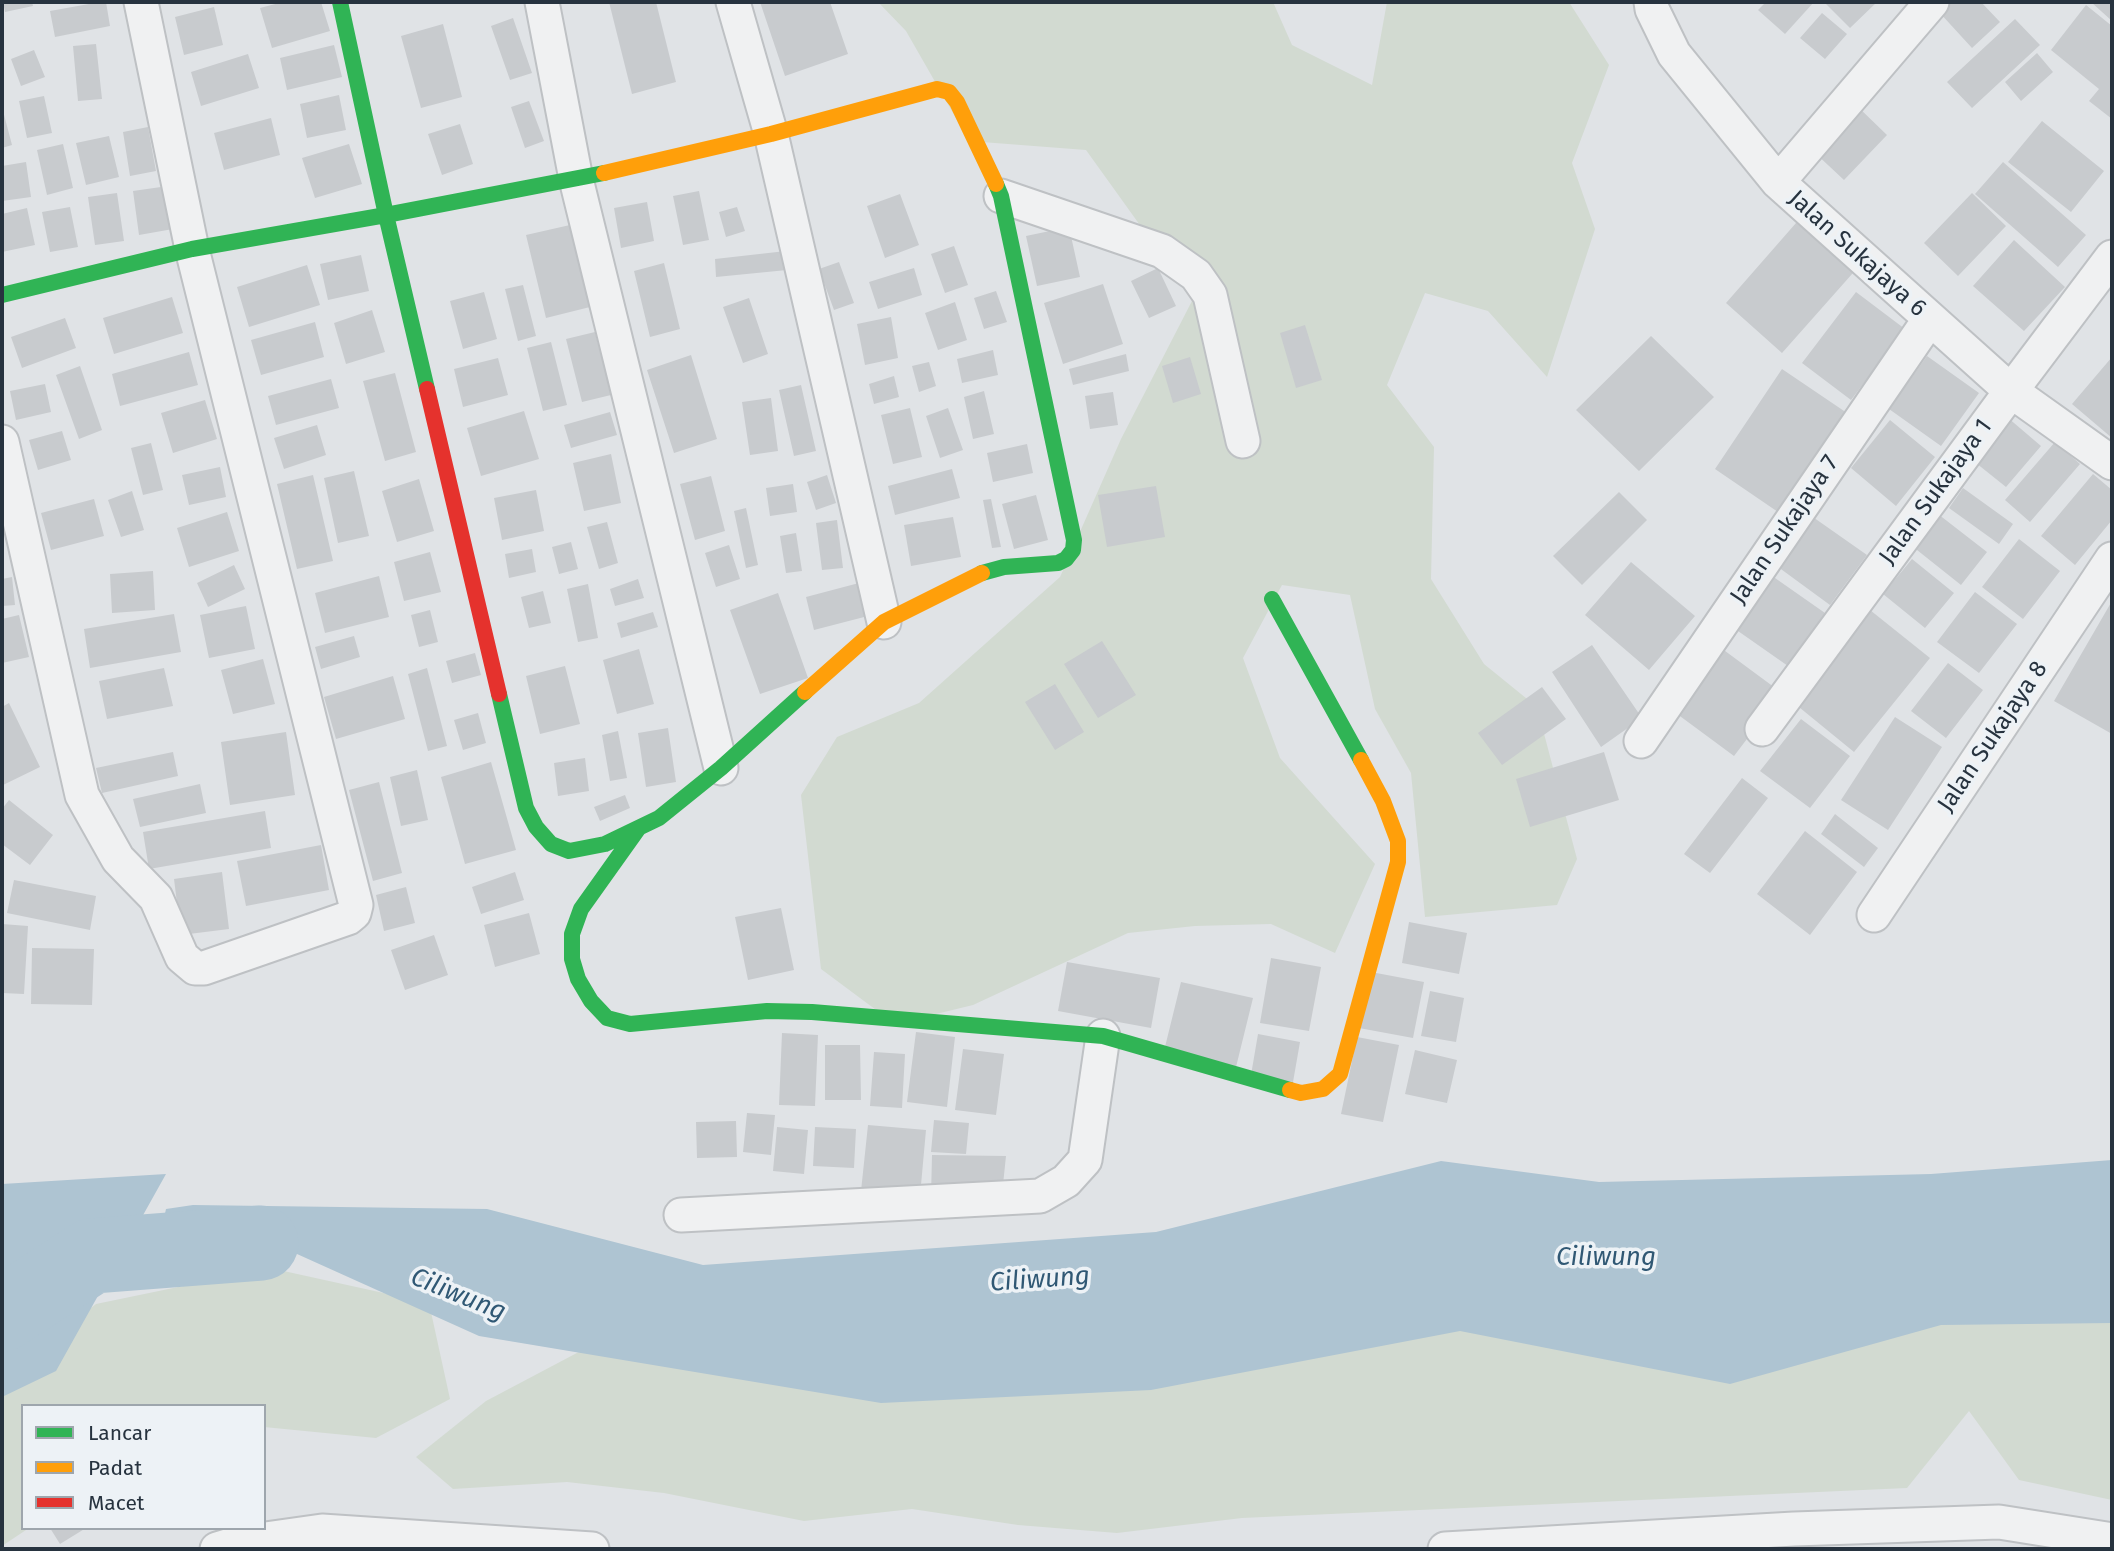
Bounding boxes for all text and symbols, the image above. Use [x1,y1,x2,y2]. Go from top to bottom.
street label: Jalan Sukajaya 6 [1782,185,1932,323]
street label: Jalan Sukajaya 1 [1874,414,1998,570]
street label: Jalan Sukajaya 7 [1725,450,1845,610]
street label: Jalan Sukajaya 8 [1932,656,2054,818]
water label: Ciliwung [1556,1242,1656,1274]
water label: Ciliwung [989,1261,1091,1299]
water label: Ciliwung [406,1262,510,1328]
legend [21,1404,266,1530]
text: Lancar [88,1420,151,1446]
text: Padat [88,1455,142,1481]
text: Macet [88,1490,144,1516]

